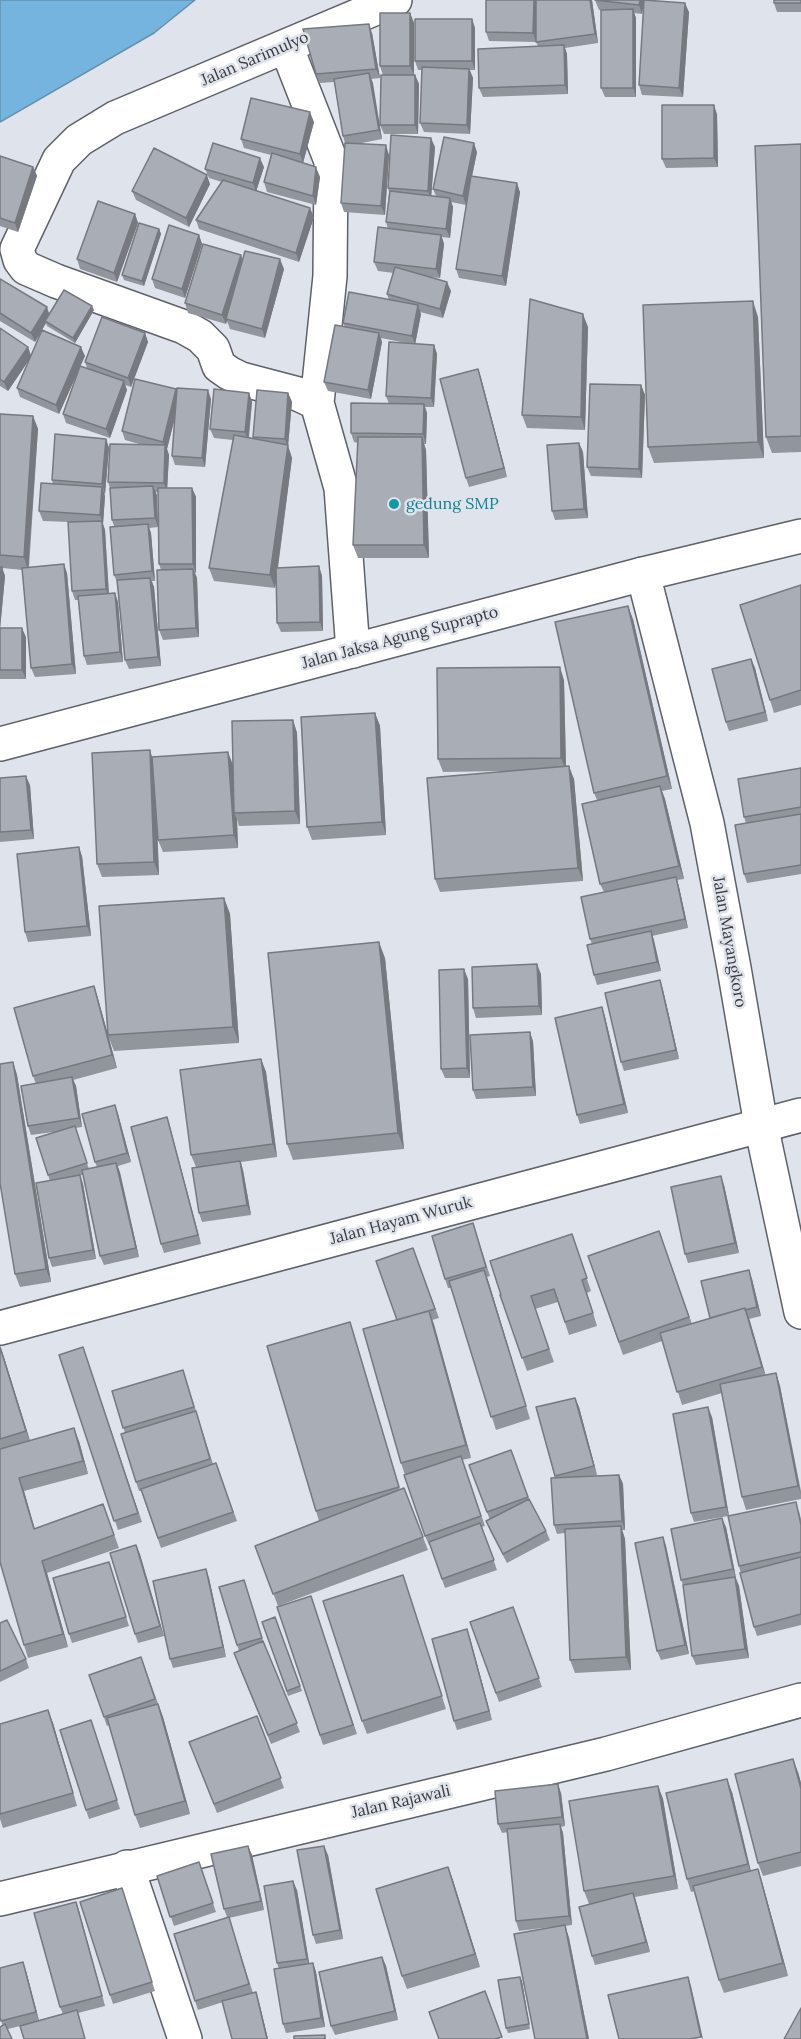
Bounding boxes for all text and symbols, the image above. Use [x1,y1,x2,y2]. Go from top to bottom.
street label: Jalan Sarimulyo [198,28,312,90]
place label: gedung SMP [406,494,499,514]
marker: gedung SMP [387,497,401,511]
street label: Jalan Jaksa Agung Suprapto [300,603,500,673]
street label: Jalan Mayangkoro [708,875,750,1009]
street label: Jalan Hayam Wuruk [328,1193,474,1249]
street label: Jalan Rajawali [350,1781,452,1823]

